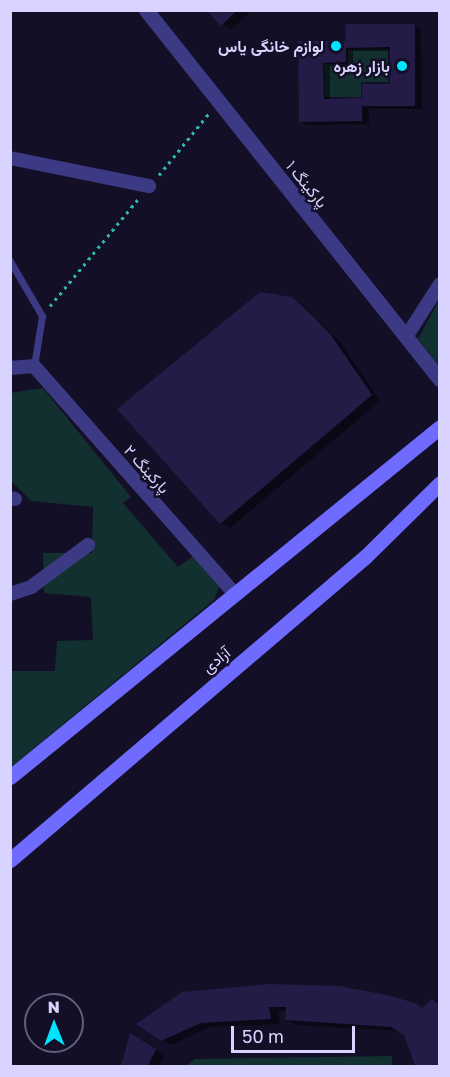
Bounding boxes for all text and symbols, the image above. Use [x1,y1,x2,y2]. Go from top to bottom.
place label: لوازم خانگی یاس [218,36,324,56]
marker: لوازم خانگی یاس [329,39,343,53]
place label: بازار زهره [333,56,390,76]
marker: بازار زهره [395,59,409,73]
street label: پارکینگ ۱ [282,157,332,211]
street label: پارکینگ ۲ [120,441,174,497]
street label: آزادی [198,643,234,677]
north arrow [24,993,84,1053]
text: N [47,997,60,1017]
scale bar [234,1014,358,1052]
text: 50 m [242,1025,284,1047]

